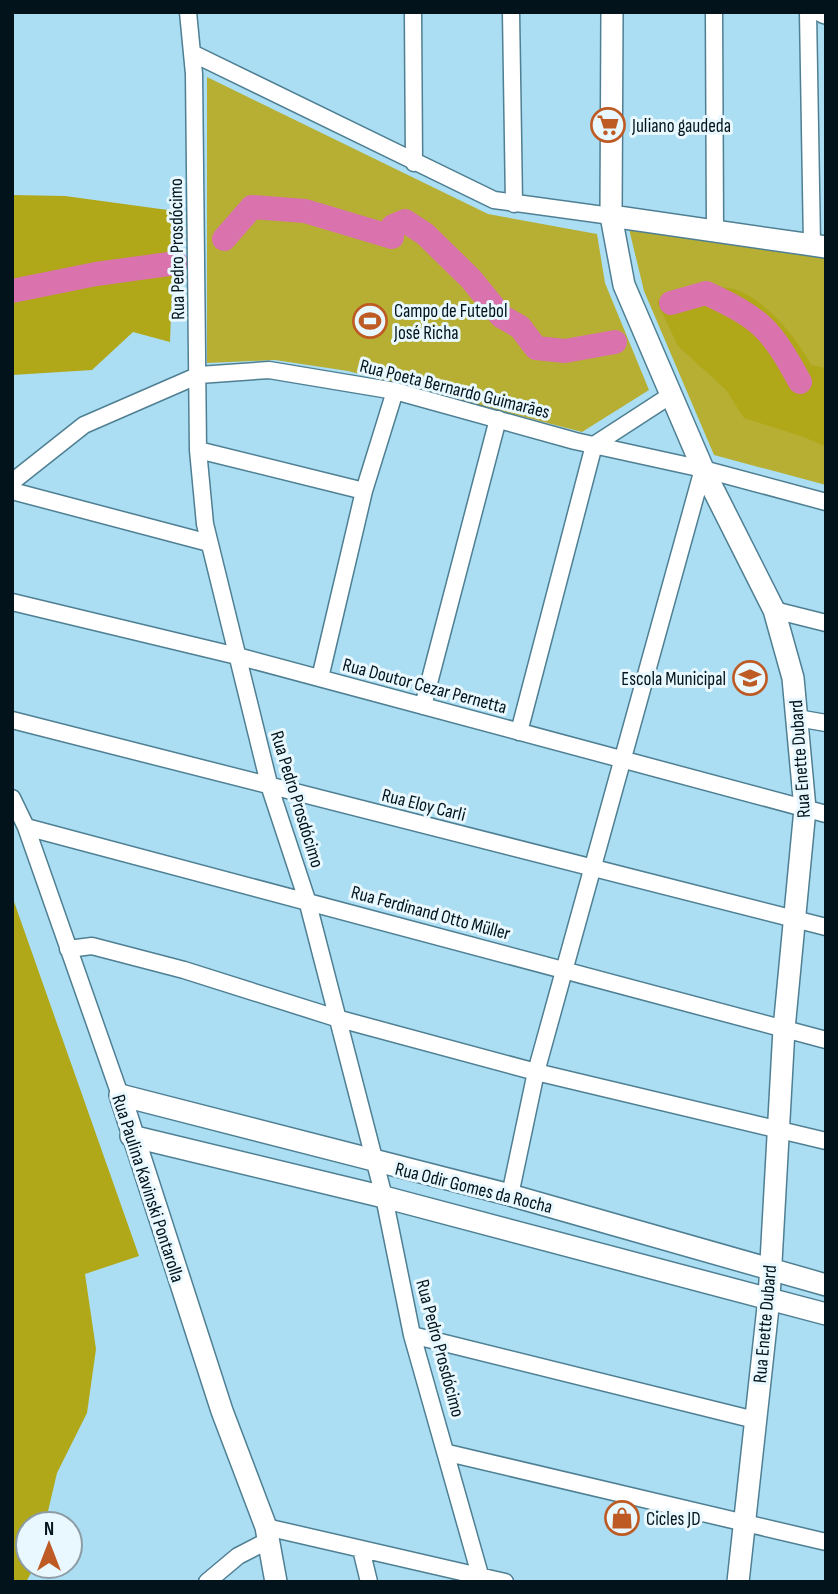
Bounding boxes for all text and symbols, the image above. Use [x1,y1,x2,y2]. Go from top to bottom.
supermarket icon: Juliano gaudeda [589,106,627,144]
place label: Juliano gaudeda [631,115,731,138]
street label: Rua Pedro Prosdócimo [165,178,190,320]
place label: Campo de Futebol José Richa [393,300,507,345]
sports icon: Campo de Futebol José Richa [351,302,389,340]
street label: Rua Poeta Bernardo Guimarães [357,355,552,424]
street label: Rua Doutor Cezar Pernetta [340,653,509,719]
school or university icon: Escola Municipal [731,659,769,697]
place label: Escola Municipal [621,668,726,691]
street label: Rua Enette Dubard [785,699,816,819]
street label: Rua Pedro Prosdócimo [265,728,328,871]
street label: Rua Eloy Carli [379,784,468,827]
street label: Rua Ferdinand Otto Müller [349,881,513,946]
street label: Rua Paulina Kavinski Pontarolla [106,1092,189,1285]
street label: Rua Odir Gomes da Rocha [393,1158,555,1219]
street label: Rua Enette Dubard [749,1264,782,1384]
street label: Rua Pedro Prosdócimo [410,1277,469,1420]
shop icon: Cicles JD [603,1499,641,1537]
place label: Cicles JD [646,1508,701,1531]
north arrow [14,1510,84,1580]
text: N [44,1518,54,1541]

